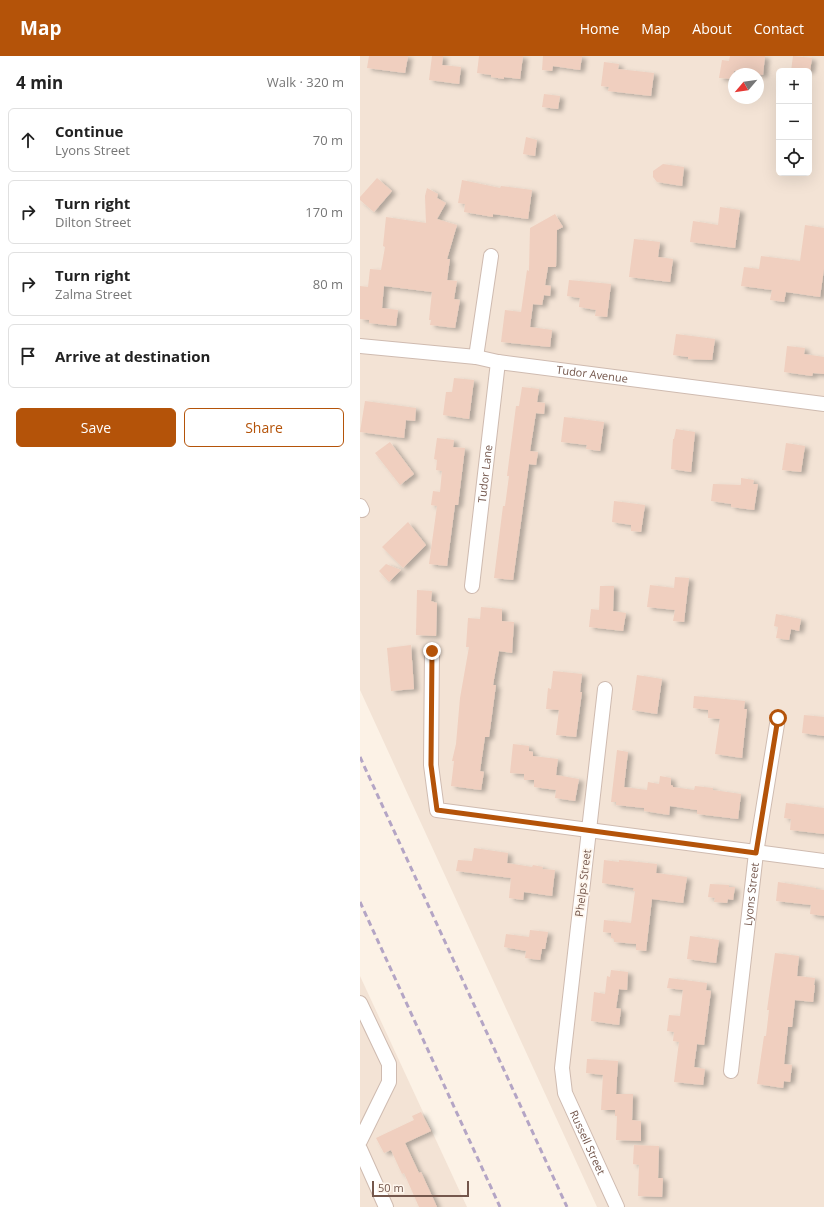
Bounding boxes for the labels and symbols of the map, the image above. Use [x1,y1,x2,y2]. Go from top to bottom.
north arrow [728,68,764,104]
street label: Tudor Avenue [556,362,629,386]
street label: Tudor Lane [474,444,495,504]
route end [423,642,441,660]
route start [769,709,787,727]
street label: Phelps Street [571,848,594,918]
street label: Lyons Street [740,862,762,927]
street label: Russell Street [567,1108,609,1177]
scale bar [372,1179,469,1198]

